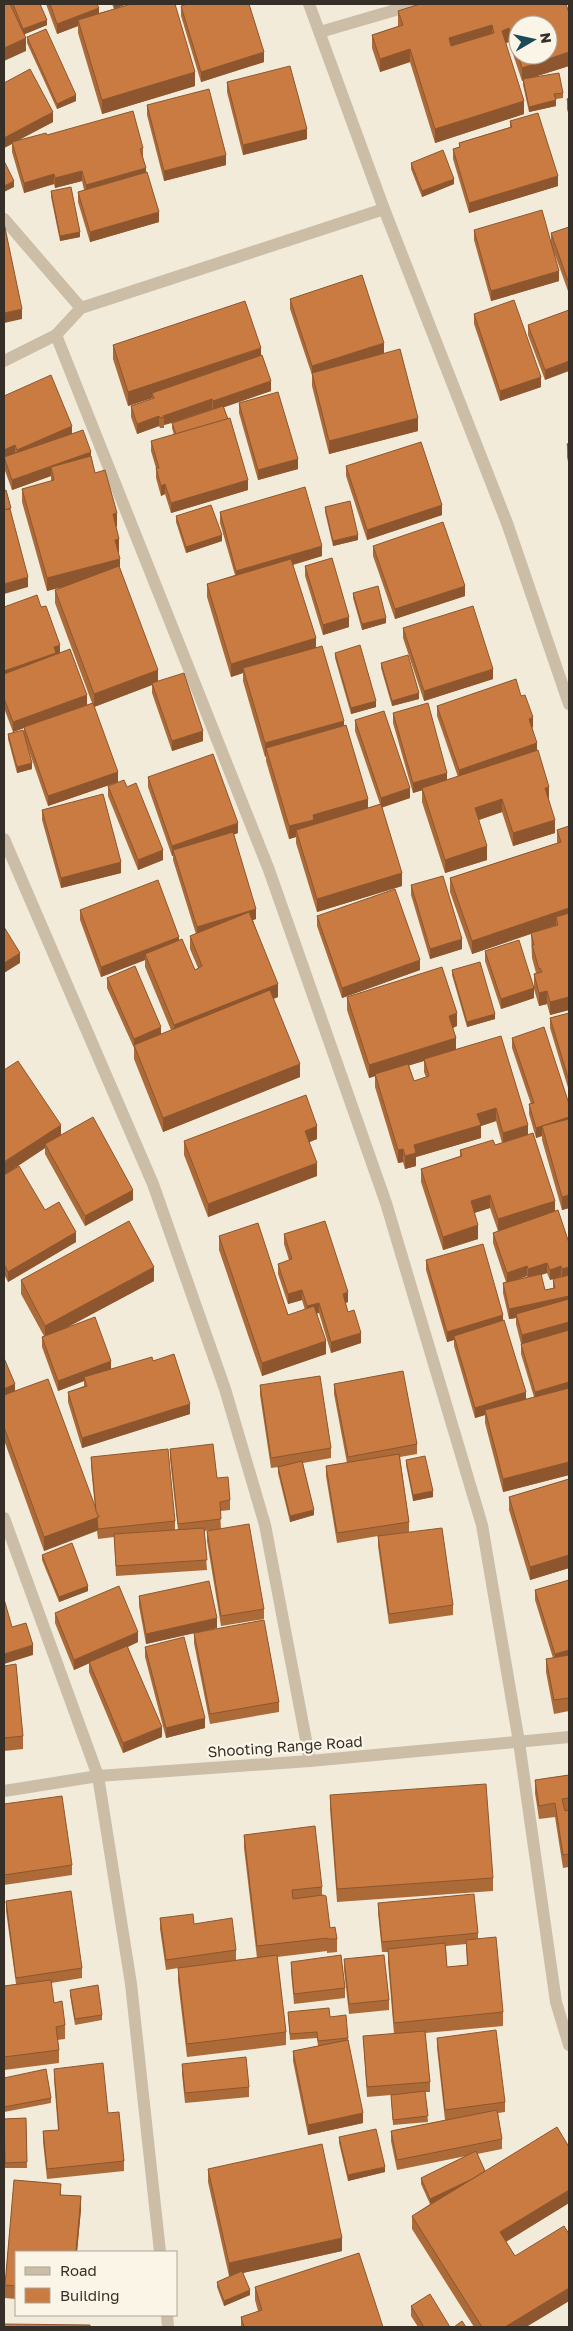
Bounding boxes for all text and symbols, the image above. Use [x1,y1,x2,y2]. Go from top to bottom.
north arrow [508,15,558,65]
text: N [537,31,556,44]
street label: Shooting Range Road [207,1732,363,1760]
legend [15,2251,178,2316]
text: Road [60,2261,97,2279]
text: Building [60,2286,120,2304]

